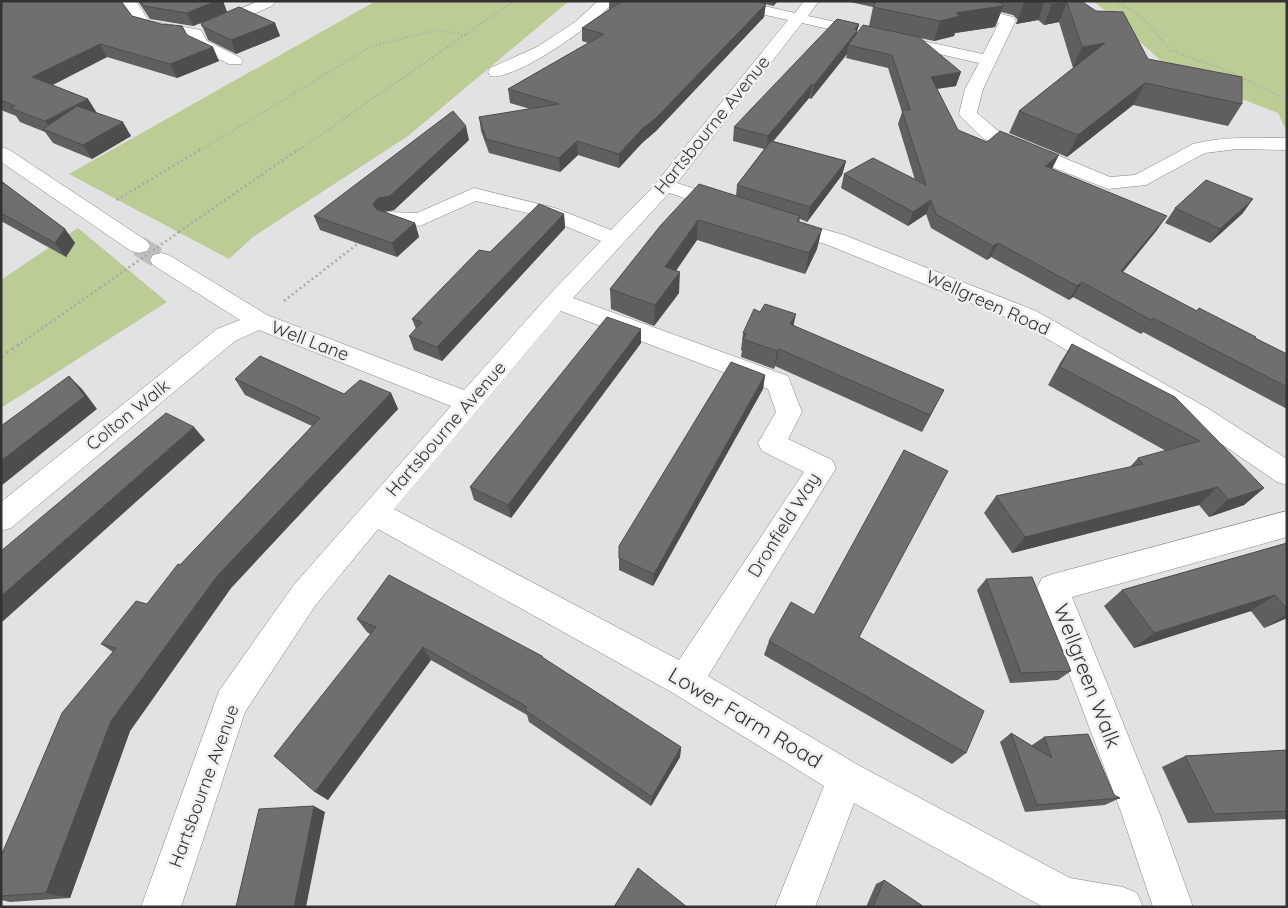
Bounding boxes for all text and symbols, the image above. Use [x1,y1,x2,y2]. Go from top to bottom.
street label: Hartsbourne Avenue [649,51,775,199]
street label: Wellgreen Road [923,265,1054,340]
street label: Well Lane [268,315,352,366]
street label: Hartsbourne Avenue [381,356,511,501]
street label: Colton Walk [81,374,174,455]
street label: Dronfield Way [742,468,825,581]
street label: Wellgreen Walk [1048,600,1127,751]
street label: Lower Farm Road [664,661,827,773]
street label: Hartsbourne Avenue [163,701,244,870]

